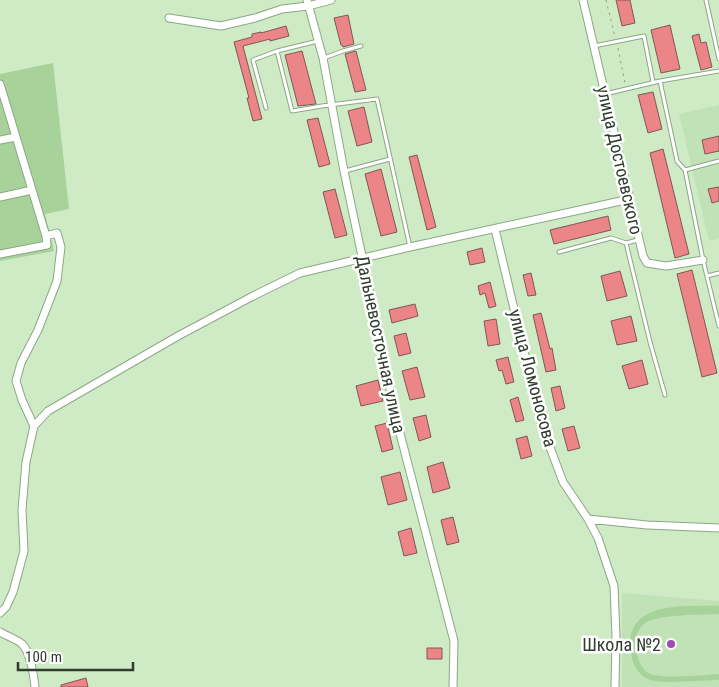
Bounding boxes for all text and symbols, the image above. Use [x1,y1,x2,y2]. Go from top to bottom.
street label: улица Достоевского [593,84,647,236]
street label: Дальневосточная улица [352,253,410,435]
street label: улица Ломоносова [505,307,561,449]
place label: Школа №2 [582,634,661,655]
marker: Школа №2 [665,638,677,650]
scale bar [18,640,132,672]
text: 100 m [25,648,62,666]

